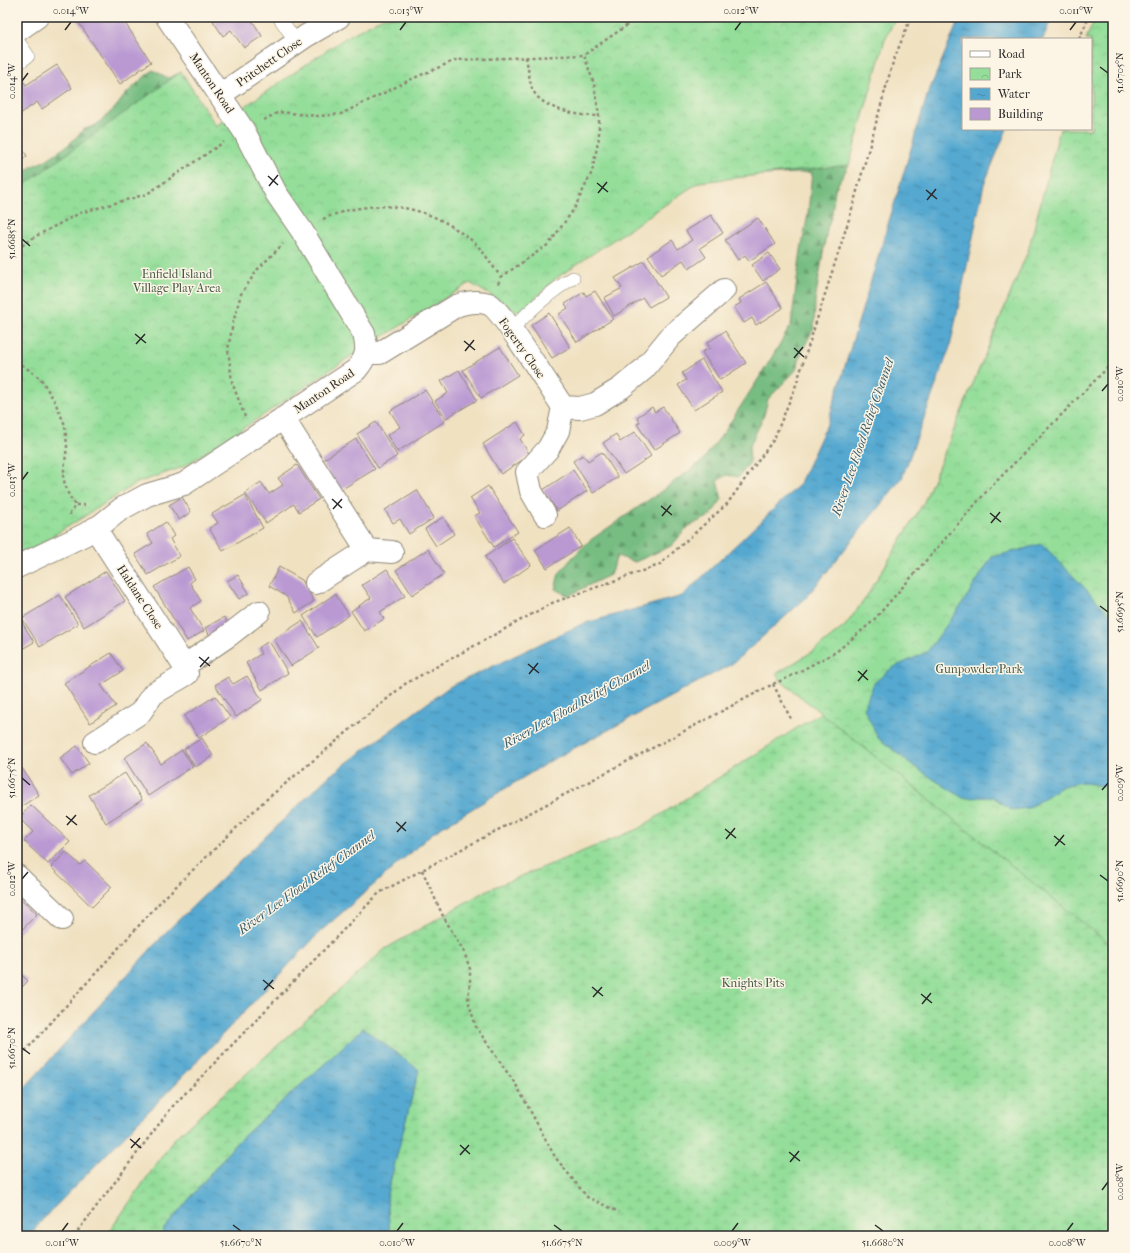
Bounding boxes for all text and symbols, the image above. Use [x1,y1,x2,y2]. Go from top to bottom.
text: 0.014°W [53,5,90,17]
text: 0.013°W [389,5,424,17]
text: 0.012°W [723,5,760,17]
text: 0.011°W [1059,5,1094,17]
street label: Pritchett Close [234,34,305,90]
legend [962,38,1092,130]
text: Road [998,47,1025,61]
street label: Manton Road [187,50,238,116]
text: 51.6705°N [1114,52,1126,94]
text: 0.014°W [6,62,18,99]
text: Park [998,67,1023,81]
text: Water [997,87,1031,101]
text: Building [998,107,1043,121]
text: 51.6685°N [6,218,18,260]
park label: Enfield Island Village Play Area [132,267,221,295]
street label: Fogerty Close [496,315,548,381]
water label: River Lee Flood Relief Channel [828,355,897,519]
street label: Manton Road [291,365,357,416]
text: 0.010°W [1114,365,1126,402]
text: 0.013°W [6,462,18,497]
street label: Haldane Close [114,562,166,632]
text: 51.6695°N [1114,591,1126,633]
water label: River Lee Flood Relief Channel [499,657,654,752]
park label: Gunpowder Park [935,662,1023,676]
text: 51.6675°N [6,757,18,798]
text: 0.009°W [1114,763,1126,802]
water label: River Lee Flood Relief Channel [234,827,379,938]
text: 51.6690°N [1114,859,1126,902]
text: 0.012°W [6,860,18,897]
park label: Knights Pits [722,976,785,990]
text: 51.6670°N [6,1027,18,1069]
text: 0.008°W [1114,1162,1126,1200]
text: 0.011°W [45,1237,80,1249]
text: 51.6670°N [220,1237,262,1249]
text: 0.010°W [379,1237,416,1249]
text: 51.6675°N [542,1237,583,1249]
text: 0.009°W [713,1237,752,1249]
text: 51.6680°N [862,1237,905,1249]
text: 0.008°W [1049,1237,1087,1249]

